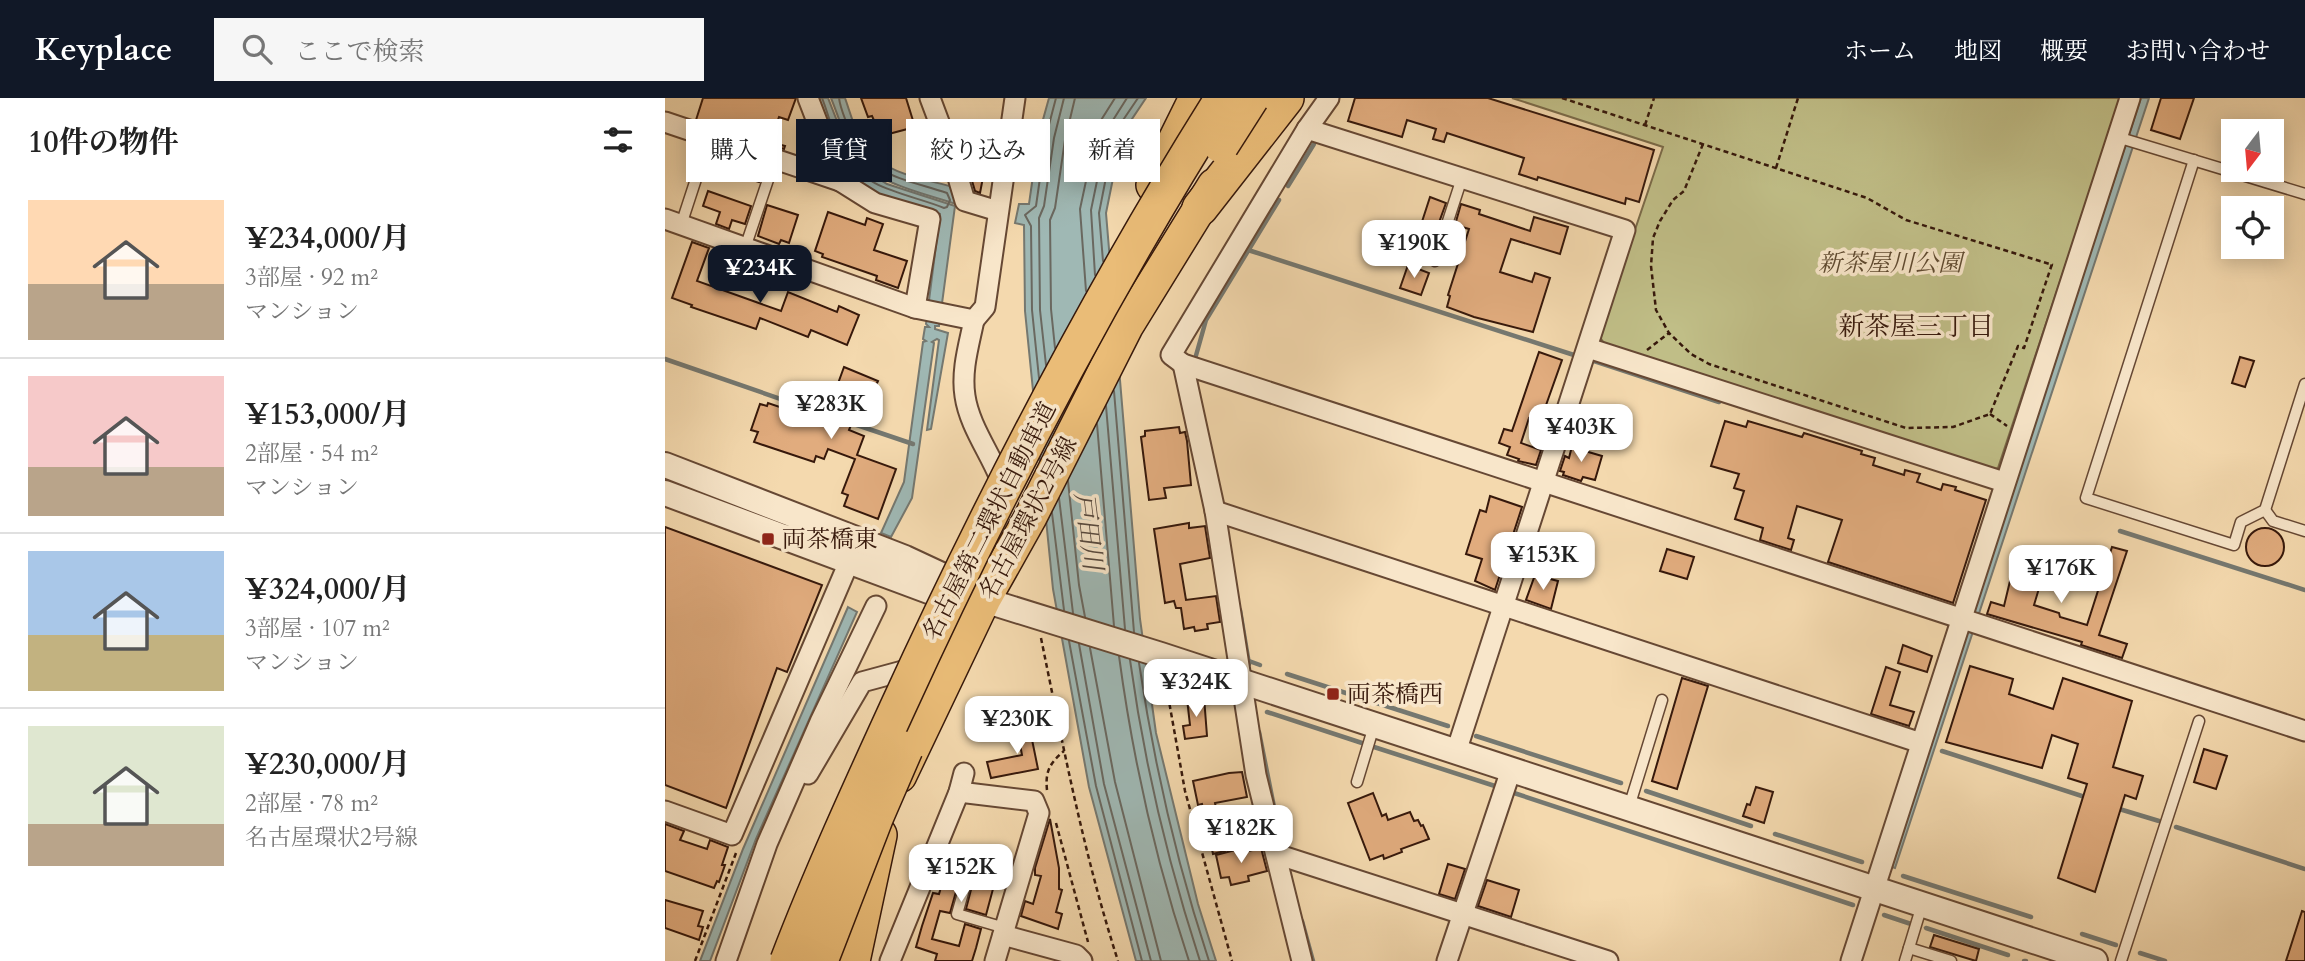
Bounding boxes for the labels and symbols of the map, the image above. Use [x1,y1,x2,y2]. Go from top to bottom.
north arrow [2221,119,2284,182]
pin: ¥190K [1365,220,1463,280]
pin: ¥234K [711,246,809,305]
park label: 新茶屋川公園 [1818,247,1966,280]
district label: 新茶屋三丁目 [1838,309,1994,344]
pin: ¥283K [782,382,880,441]
street label: 名古屋第二環状自動車道 [915,396,1064,646]
pin: ¥403K [1532,404,1630,464]
street label: 名古屋環状2号線 [972,431,1085,606]
water label: 戸田川 [1066,490,1111,575]
place label: 両茶橋東 [782,523,878,556]
marker: 両茶橋東 [760,531,776,547]
pin: ¥153K [1494,532,1592,592]
pin: ¥176K [2012,546,2110,605]
pin: ¥324K [1147,660,1245,719]
place label: 両茶橋西 [1347,678,1443,711]
marker: 両茶橋西 [1325,686,1341,702]
pin: ¥230K [968,696,1066,756]
pin: ¥182K [1192,806,1290,865]
pin: ¥152K [912,844,1010,904]

